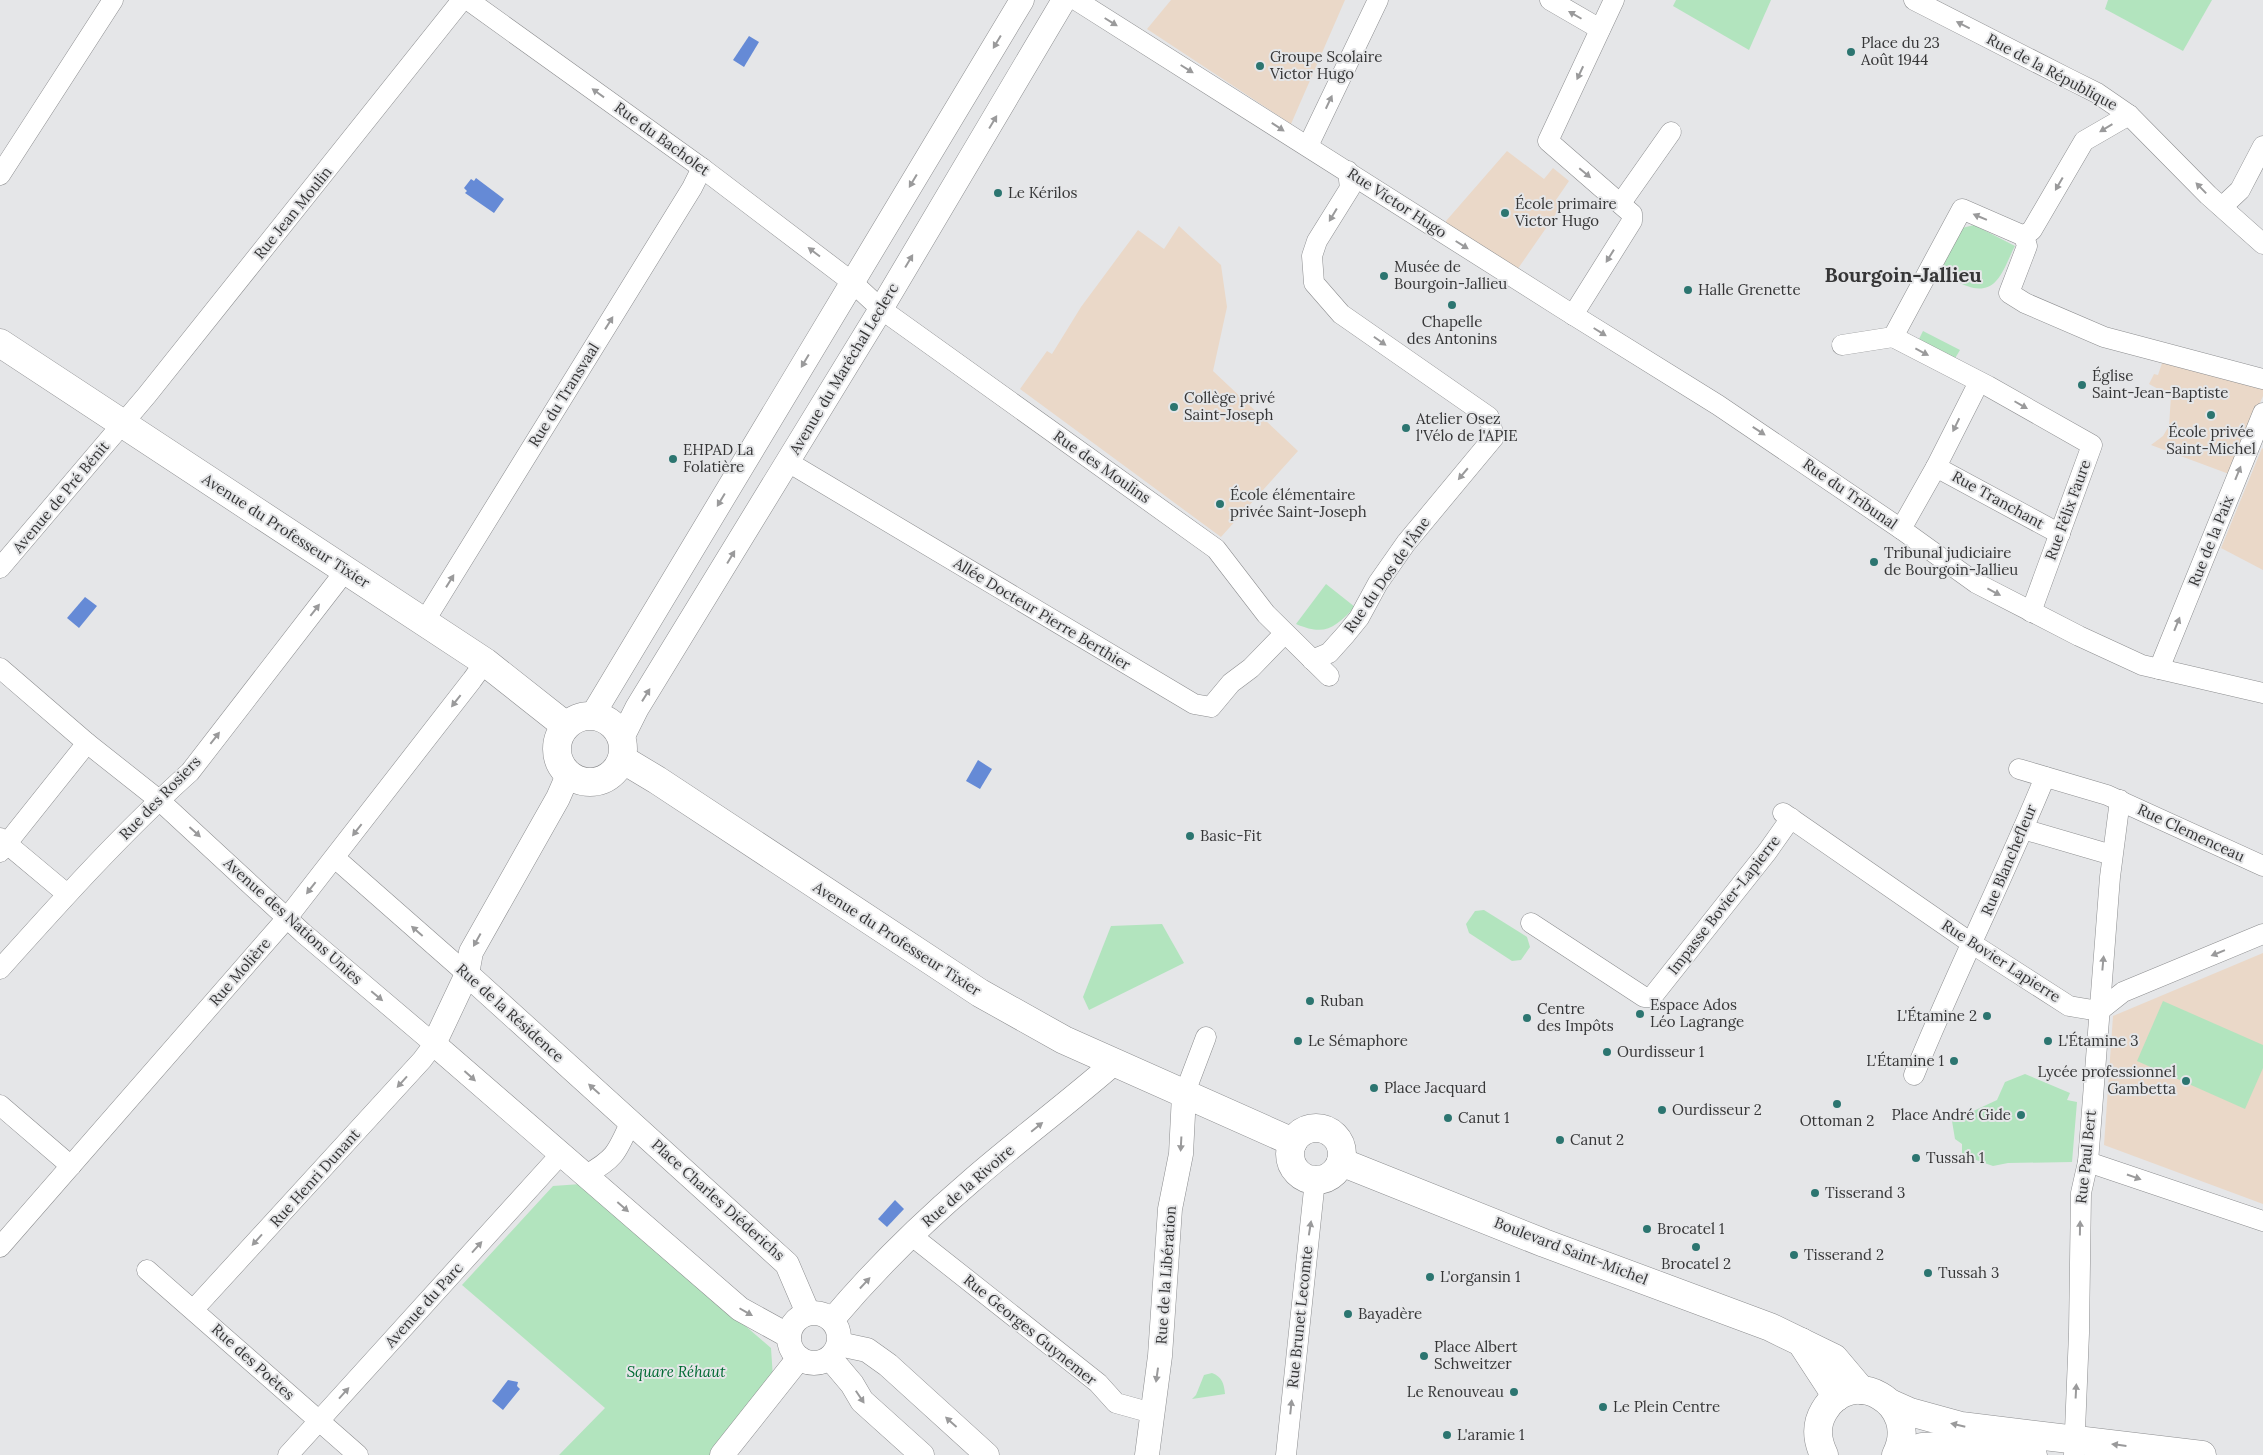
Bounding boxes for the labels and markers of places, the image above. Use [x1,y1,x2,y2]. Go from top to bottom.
place label: Place du 23 Août 1944 [1860,33,1940,69]
marker: Place du 23 Août 1944 [1845,46,1857,58]
place label: Groupe Scolaire Victor Hugo [1269,47,1382,83]
marker: Groupe Scolaire Victor Hugo [1254,60,1266,72]
place label: Le Kérilos [1008,183,1077,202]
marker: Le Kérilos [992,187,1004,199]
place label: École primaire Victor Hugo [1514,194,1617,230]
marker: École primaire Victor Hugo [1499,207,1511,219]
place label: Musée de Bourgoin-Jallieu [1394,257,1507,293]
marker: Musée de Bourgoin-Jallieu [1378,270,1390,282]
place label: Halle Grenette [1698,280,1801,299]
marker: Halle Grenette [1682,284,1694,296]
marker: Chapelle des Antonins [1446,299,1458,311]
place label: Chapelle des Antonins [1407,312,1497,348]
place label: Église Saint-Jean-Baptiste [2092,366,2228,402]
marker: Église Saint-Jean-Baptiste [2076,379,2088,391]
place label: Collège privé Saint-Joseph [1184,388,1275,424]
marker: Collège privé Saint-Joseph [1168,401,1180,413]
place label: Atelier Osez l'Vélo de l'APIE [1415,409,1518,445]
marker: École privée Saint-Michel [2205,409,2217,421]
marker: Atelier Osez l'Vélo de l'APIE [1400,422,1412,434]
place label: École privée Saint-Michel [2166,422,2256,458]
place label: EHPAD La Folatière [683,440,754,476]
marker: EHPAD La Folatière [667,453,679,465]
place label: École élémentaire privée Saint-Joseph [1230,485,1367,521]
marker: École élémentaire privée Saint-Joseph [1214,498,1226,510]
place label: Tribunal judiciaire de Bourgoin-Jallieu [1884,543,2018,579]
marker: Tribunal judiciaire de Bourgoin-Jallieu [1868,556,1880,568]
place label: Basic-Fit [1200,826,1262,845]
marker: Basic-Fit [1184,830,1196,842]
place label: Ruban [1320,991,1364,1010]
marker: Ruban [1304,995,1316,1007]
place label: Espace Ados Léo Lagrange [1650,995,1744,1031]
place label: Centre des Impôts [1537,999,1614,1035]
place label: L'Étamine 2 [1897,1006,1977,1025]
marker: Espace Ados Léo Lagrange [1634,1008,1646,1020]
marker: L'Étamine 2 [1981,1010,1993,1022]
marker: Centre des Impôts [1521,1012,1533,1024]
place label: Le Sémaphore [1308,1031,1408,1050]
place label: L'Étamine 3 [2058,1031,2139,1050]
marker: Le Sémaphore [1292,1035,1304,1047]
marker: L'Étamine 3 [2042,1035,2054,1047]
place label: Ourdisseur 1 [1617,1042,1704,1061]
marker: Ourdisseur 1 [1601,1046,1613,1058]
place label: L'Étamine 1 [1866,1051,1944,1070]
marker: L'Étamine 1 [1948,1055,1960,1067]
place label: Lycée professionnel Gambetta [2037,1062,2176,1098]
marker: Lycée professionnel Gambetta [2180,1075,2192,1087]
place label: Place Jacquard [1384,1078,1487,1097]
marker: Place Jacquard [1368,1082,1380,1094]
marker: Ottoman 2 [1831,1098,1843,1110]
place label: Ourdisseur 2 [1672,1100,1762,1119]
marker: Ourdisseur 2 [1656,1104,1668,1116]
place label: Place André Gide [1892,1105,2011,1124]
place label: Canut 1 [1458,1108,1510,1127]
marker: Place André Gide [2015,1109,2027,1121]
place label: Ottoman 2 [1800,1111,1874,1130]
marker: Canut 1 [1442,1112,1454,1124]
place label: Canut 2 [1570,1130,1624,1149]
marker: Canut 2 [1554,1134,1566,1146]
place label: Tussah 1 [1926,1148,1984,1167]
marker: Tussah 1 [1910,1152,1922,1164]
place label: Tisserand 3 [1825,1183,1905,1202]
marker: Tisserand 3 [1809,1187,1821,1199]
place label: Brocatel 1 [1657,1219,1724,1238]
marker: Brocatel 1 [1641,1223,1653,1235]
marker: Brocatel 2 [1690,1241,1702,1253]
place label: Tisserand 2 [1804,1245,1884,1264]
marker: Tisserand 2 [1788,1249,1800,1261]
place label: Brocatel 2 [1661,1254,1731,1273]
place label: Tussah 3 [1938,1263,1999,1282]
place label: L'organsin 1 [1440,1267,1520,1286]
marker: Tussah 3 [1922,1267,1934,1279]
marker: L'organsin 1 [1424,1271,1436,1283]
place label: Bayadère [1358,1304,1422,1323]
marker: Bayadère [1342,1308,1354,1320]
place label: Place Albert Schweitzer [1434,1337,1518,1373]
marker: Place Albert Schweitzer [1418,1350,1430,1362]
place label: Le Renouveau [1407,1382,1504,1401]
marker: Le Renouveau [1508,1386,1520,1398]
place label: Le Plein Centre [1613,1397,1720,1416]
marker: Le Plein Centre [1597,1401,1609,1413]
place label: L'aramie 1 [1457,1425,1524,1444]
marker: L'aramie 1 [1441,1429,1453,1441]

